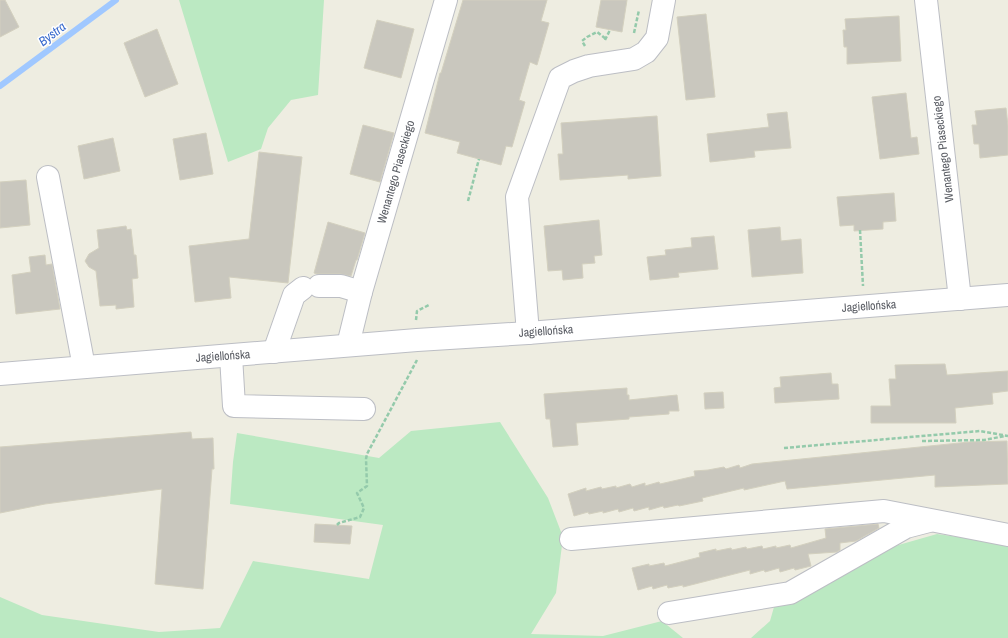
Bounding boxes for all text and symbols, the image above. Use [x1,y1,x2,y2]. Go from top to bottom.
water label: Bystra [35,18,69,50]
street label: Wenantego Piaseckiego [929,95,957,203]
street label: Wenantego Piaseckiego [374,118,418,226]
street label: Jagiellońska [841,296,897,316]
street label: Jagiellońska [518,321,574,341]
street label: Jagiellońska [195,346,251,366]

